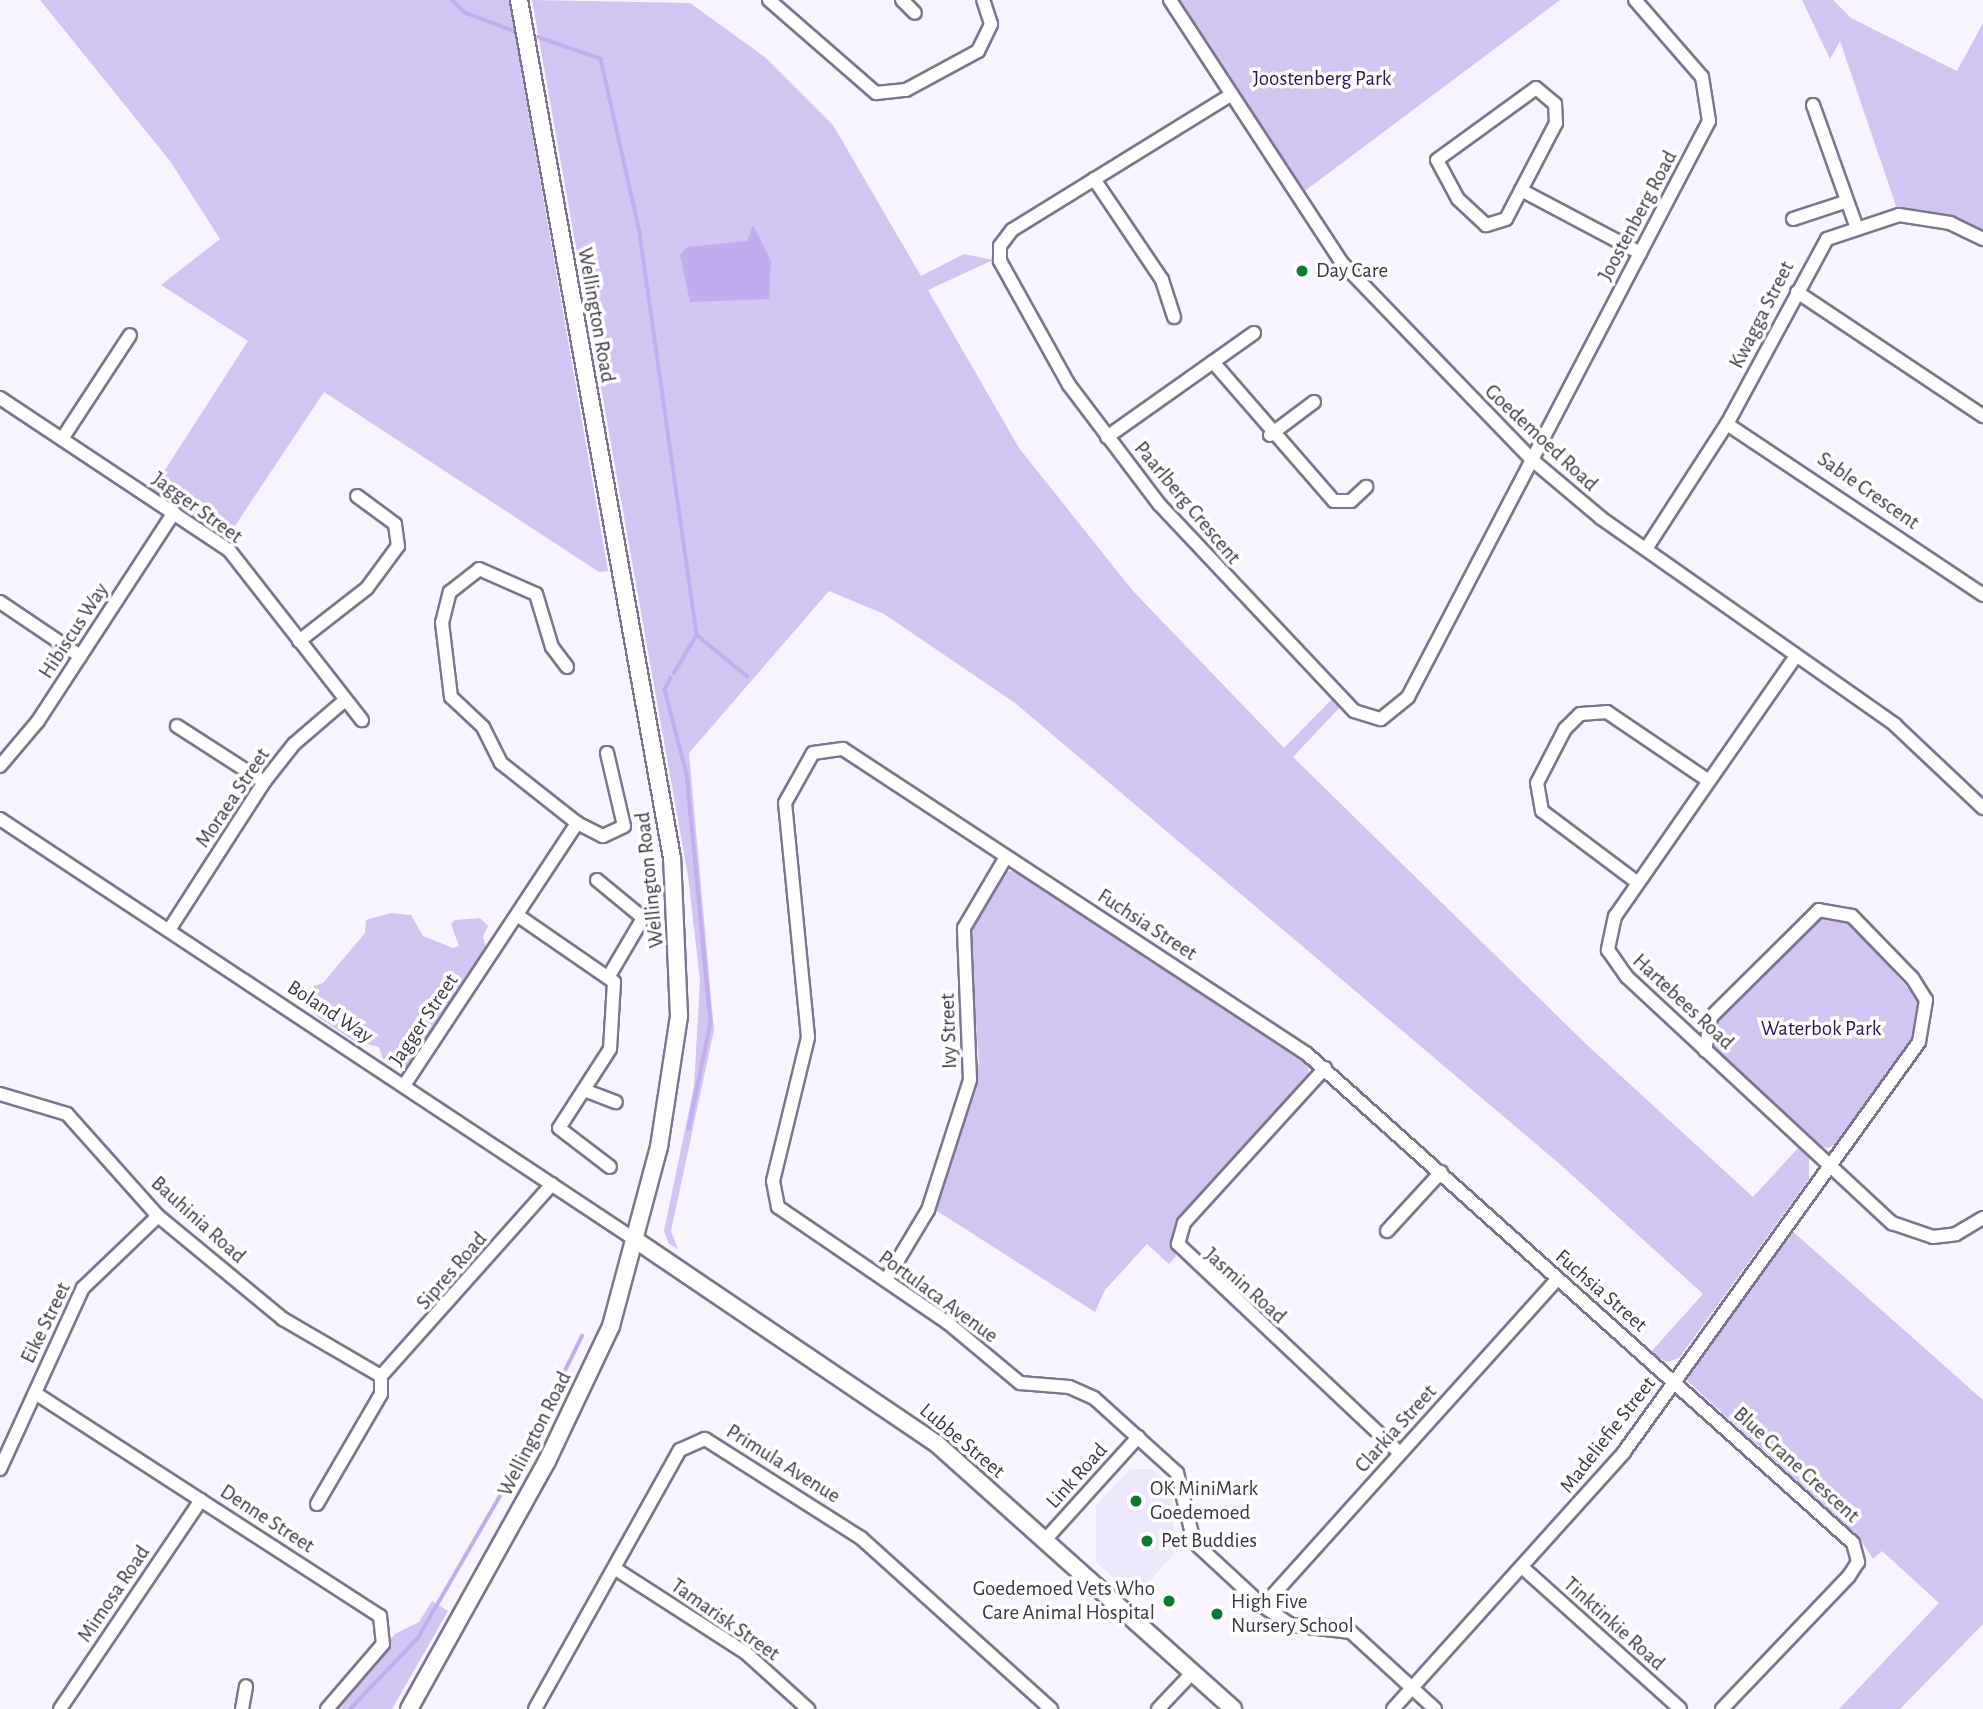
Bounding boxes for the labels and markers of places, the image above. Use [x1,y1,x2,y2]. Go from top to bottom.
place label: Day Care [1316,258,1388,284]
marker: Day Care [1294,263,1310,279]
place label: OK MiniMark Goedemoed [1150,1476,1258,1526]
marker: OK MiniMark Goedemoed [1128,1493,1144,1509]
place label: Pet Buddies [1161,1528,1257,1554]
marker: Pet Buddies [1139,1533,1155,1549]
place label: Goedemoed Vets Who Care Animal Hospital [973,1576,1155,1626]
place label: High Five Nursery School [1231,1589,1354,1639]
marker: Goedemoed Vets Who Care Animal Hospital [1161,1593,1177,1609]
marker: High Five Nursery School [1209,1606,1225,1622]

